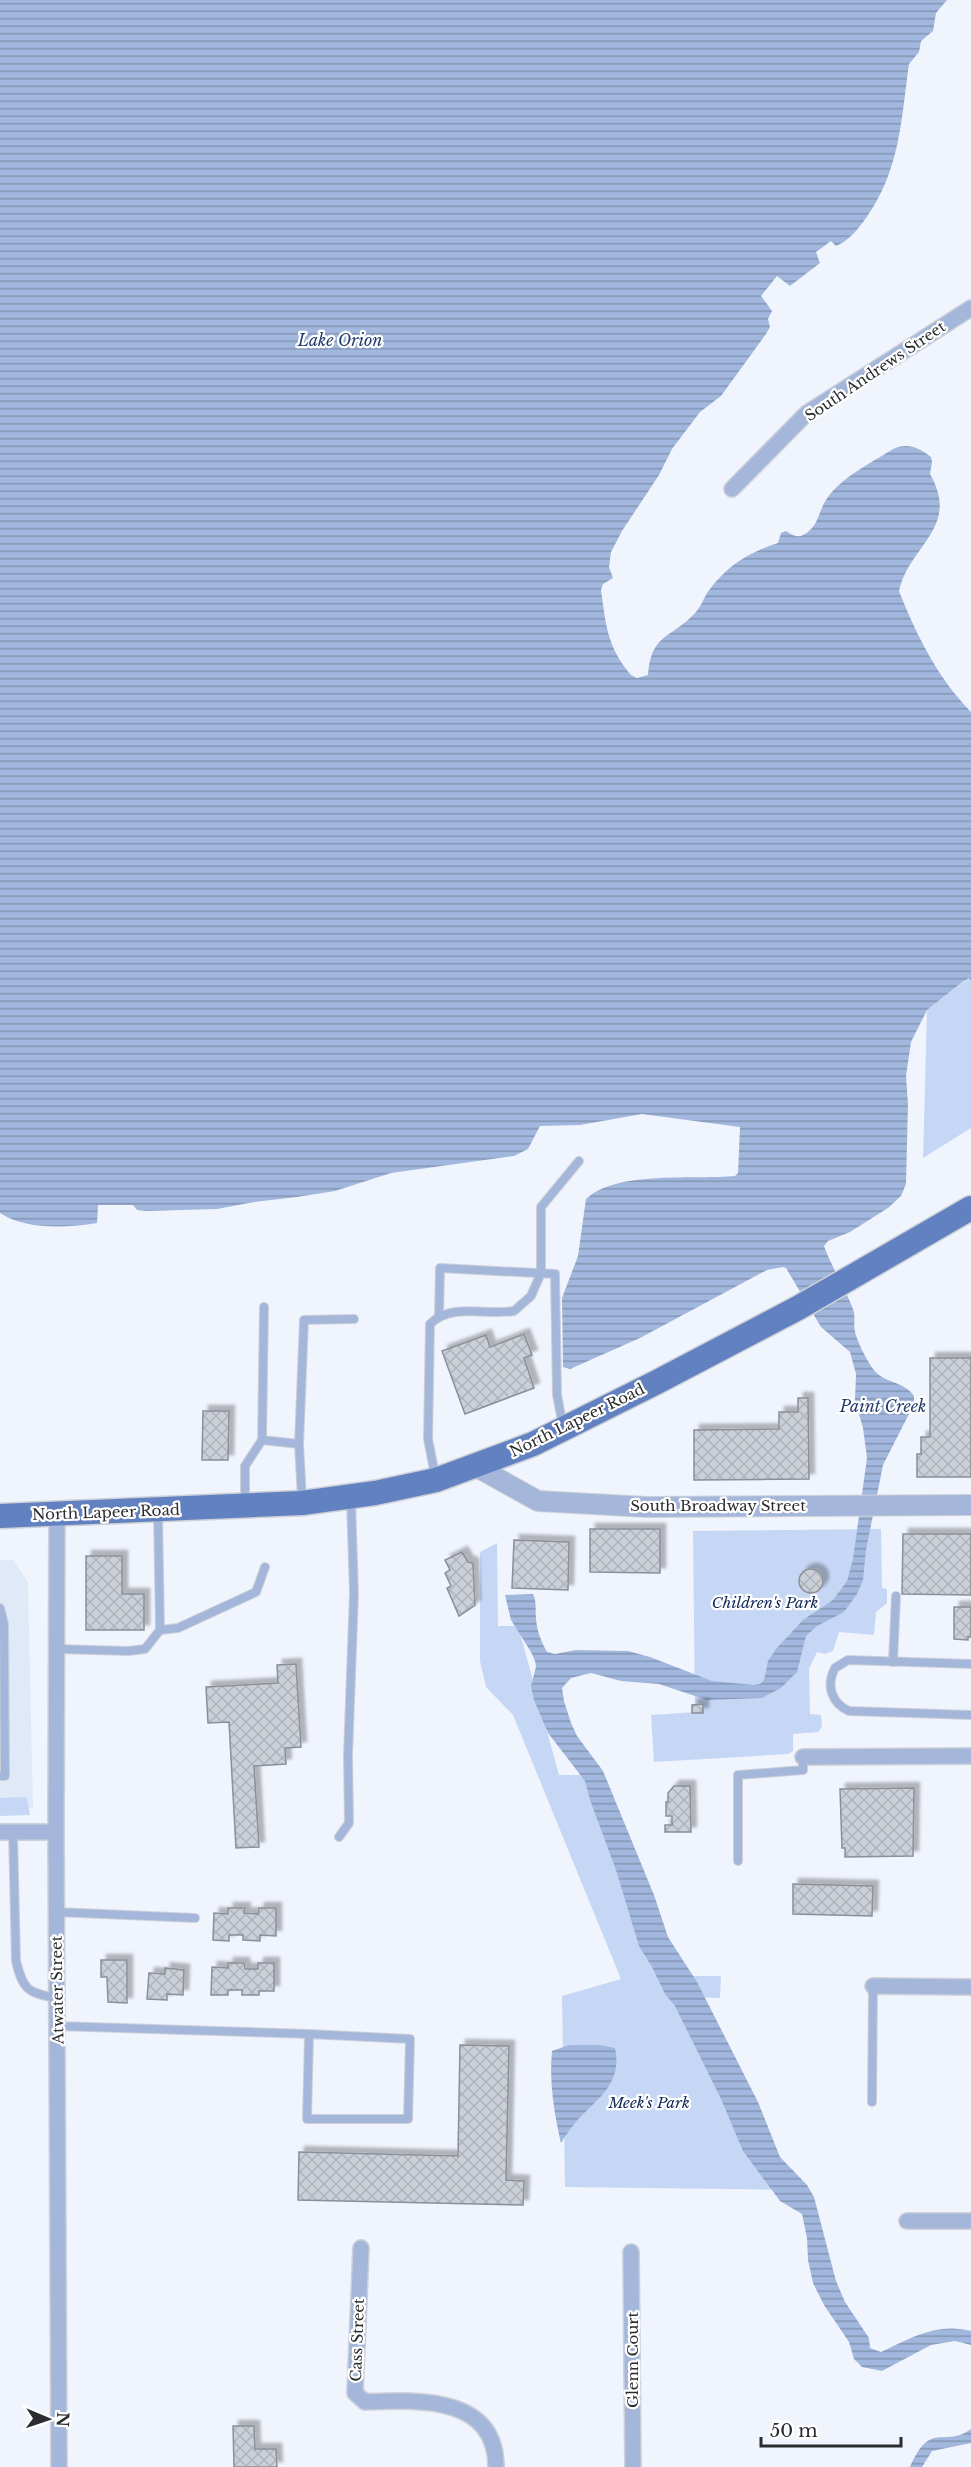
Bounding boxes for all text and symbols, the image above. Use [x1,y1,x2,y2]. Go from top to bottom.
street label: South Andrews Street [801,317,949,425]
water label: Lake Orion [297,330,382,350]
street label: North Lapeer Road [506,1379,648,1461]
water label: Paint Creek [839,1396,926,1416]
street label: South Broadway Street [630,1496,806,1515]
street label: North Lapeer Road [32,1500,180,1524]
park label: Children's Park [712,1593,818,1612]
street label: Atwater Street [47,1935,67,2045]
park label: Meek's Park [607,2093,690,2112]
street label: Cass Street [346,2298,368,2382]
street label: Glenn Court [623,2312,642,2408]
north arrow [18,2389,78,2449]
scale bar [761,2410,900,2448]
text: N [53,2412,73,2427]
text: 50 m [770,2420,818,2442]

